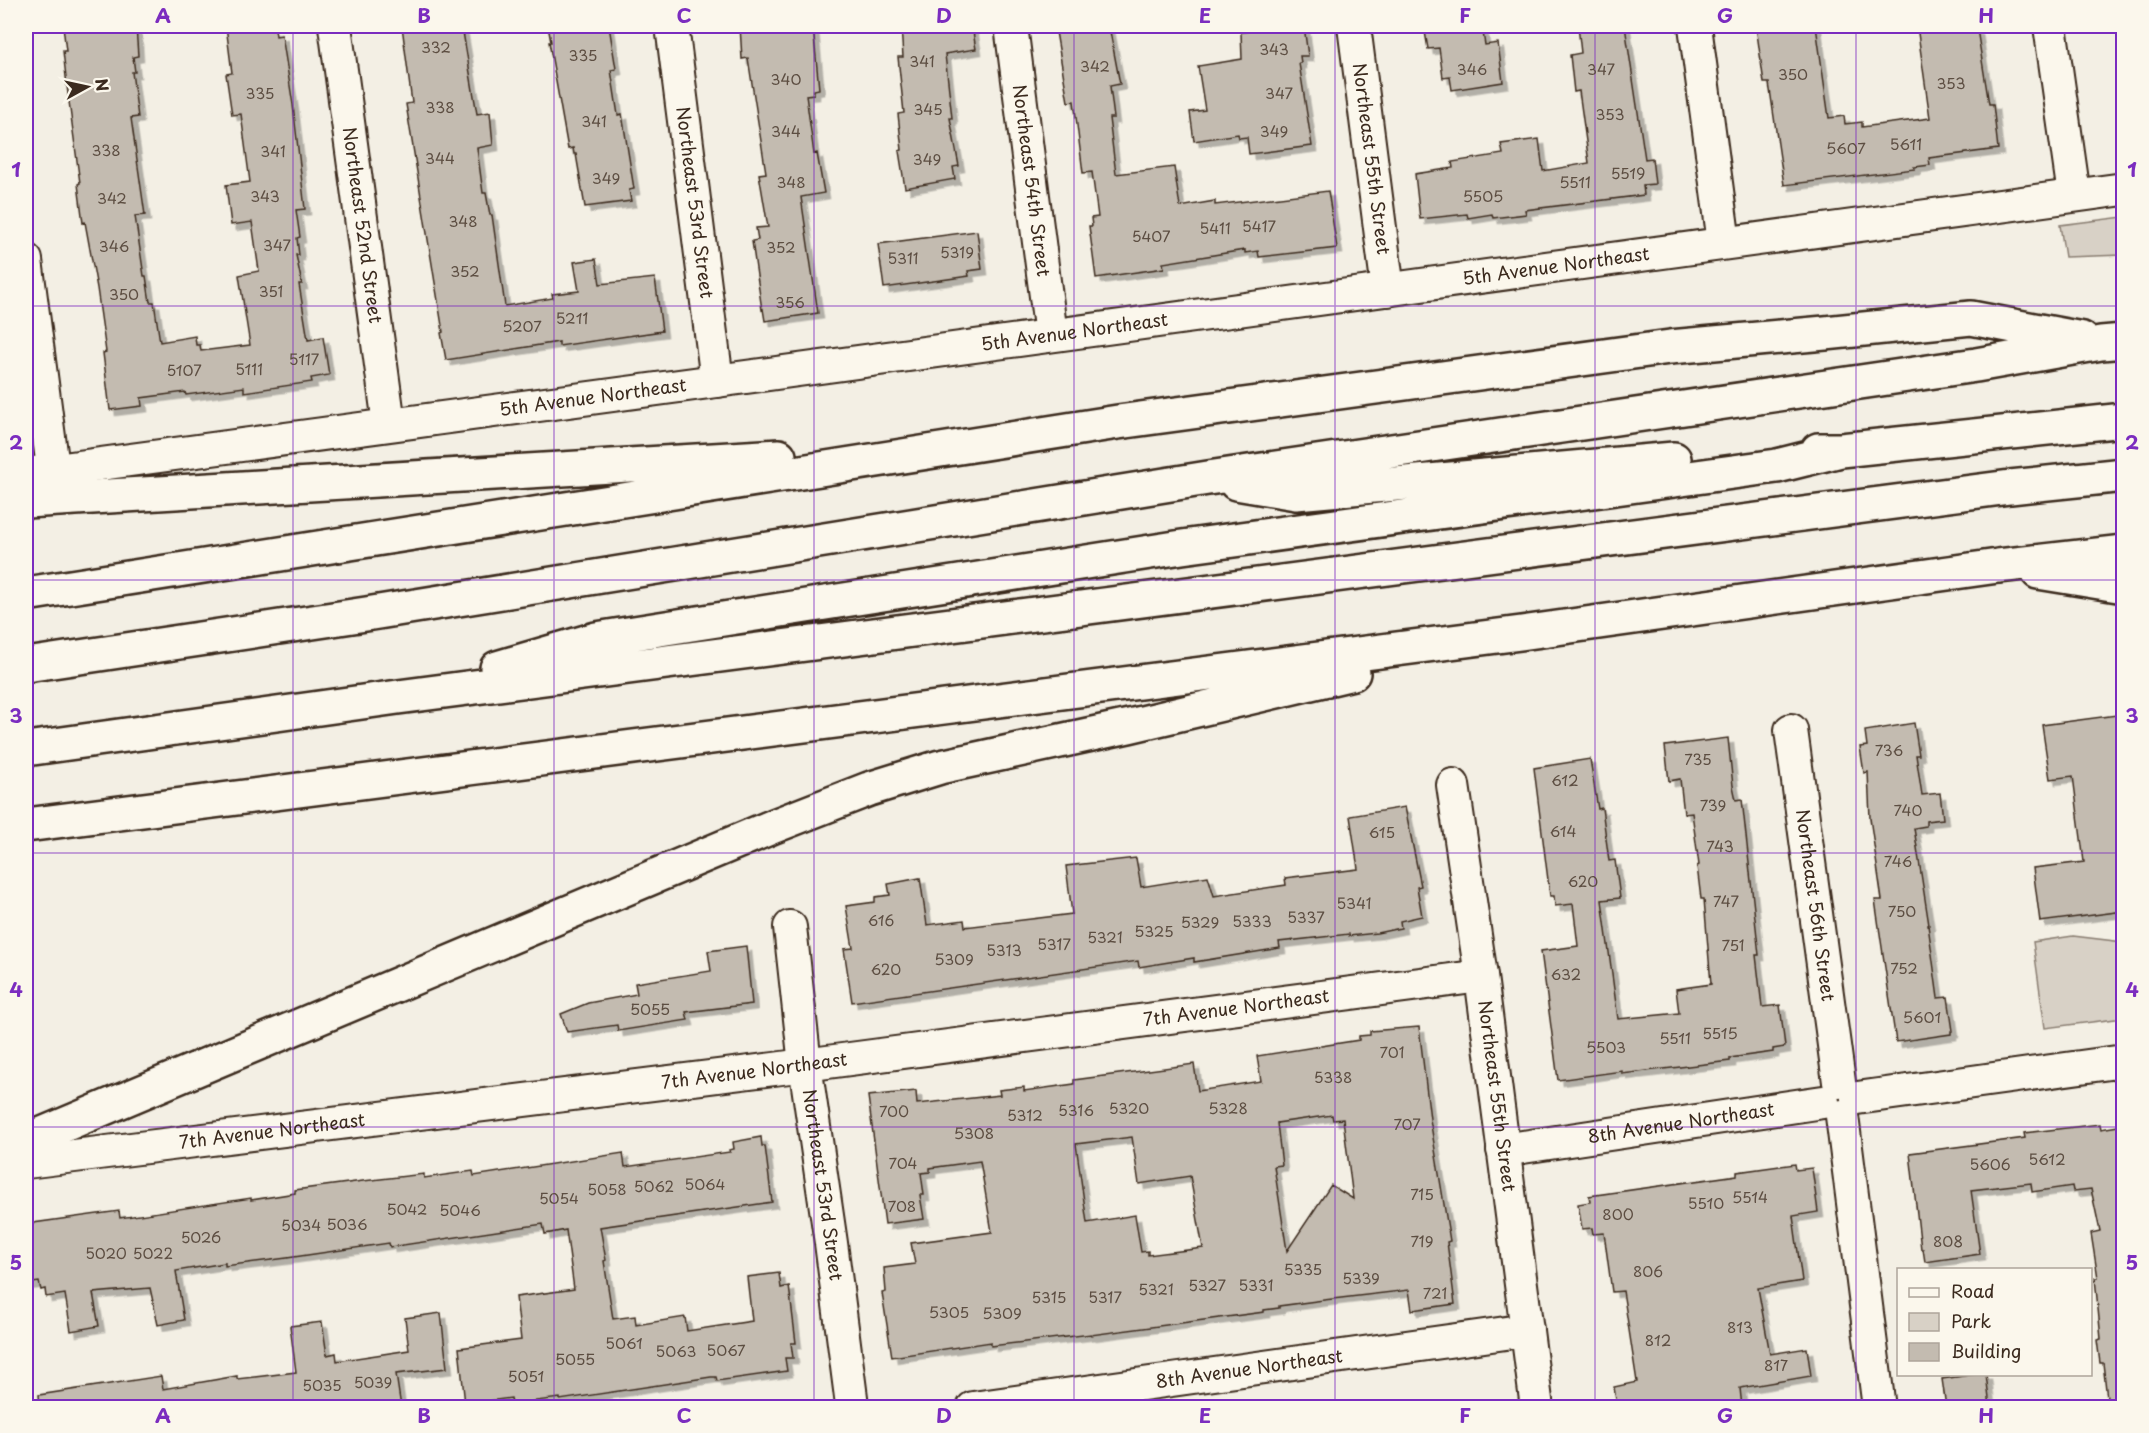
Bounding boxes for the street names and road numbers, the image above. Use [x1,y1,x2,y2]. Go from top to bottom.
street label: Northeast 55th Street [1347,61,1398,256]
street label: Northeast 54th Street [1007,83,1058,278]
street label: Northeast 53rd Street [670,105,721,300]
street label: Northeast 52nd Street [337,125,390,325]
street label: 5th Avenue Northeast [1461,239,1651,291]
street label: 5th Avenue Northeast [979,305,1169,357]
street label: 5th Avenue Northeast [498,370,688,422]
street label: Northeast 56th Street [1790,807,1843,1003]
street label: 7th Avenue Northeast [1142,981,1331,1032]
street label: Northeast 55th Street [1472,998,1524,1193]
street label: 7th Avenue Northeast [660,1045,849,1095]
street label: Northeast 53rd Street [797,1087,851,1282]
street label: 8th Avenue Northeast [1586,1094,1776,1149]
street label: 7th Avenue Northeast [177,1105,366,1155]
street label: 8th Avenue Northeast [1154,1341,1344,1394]

